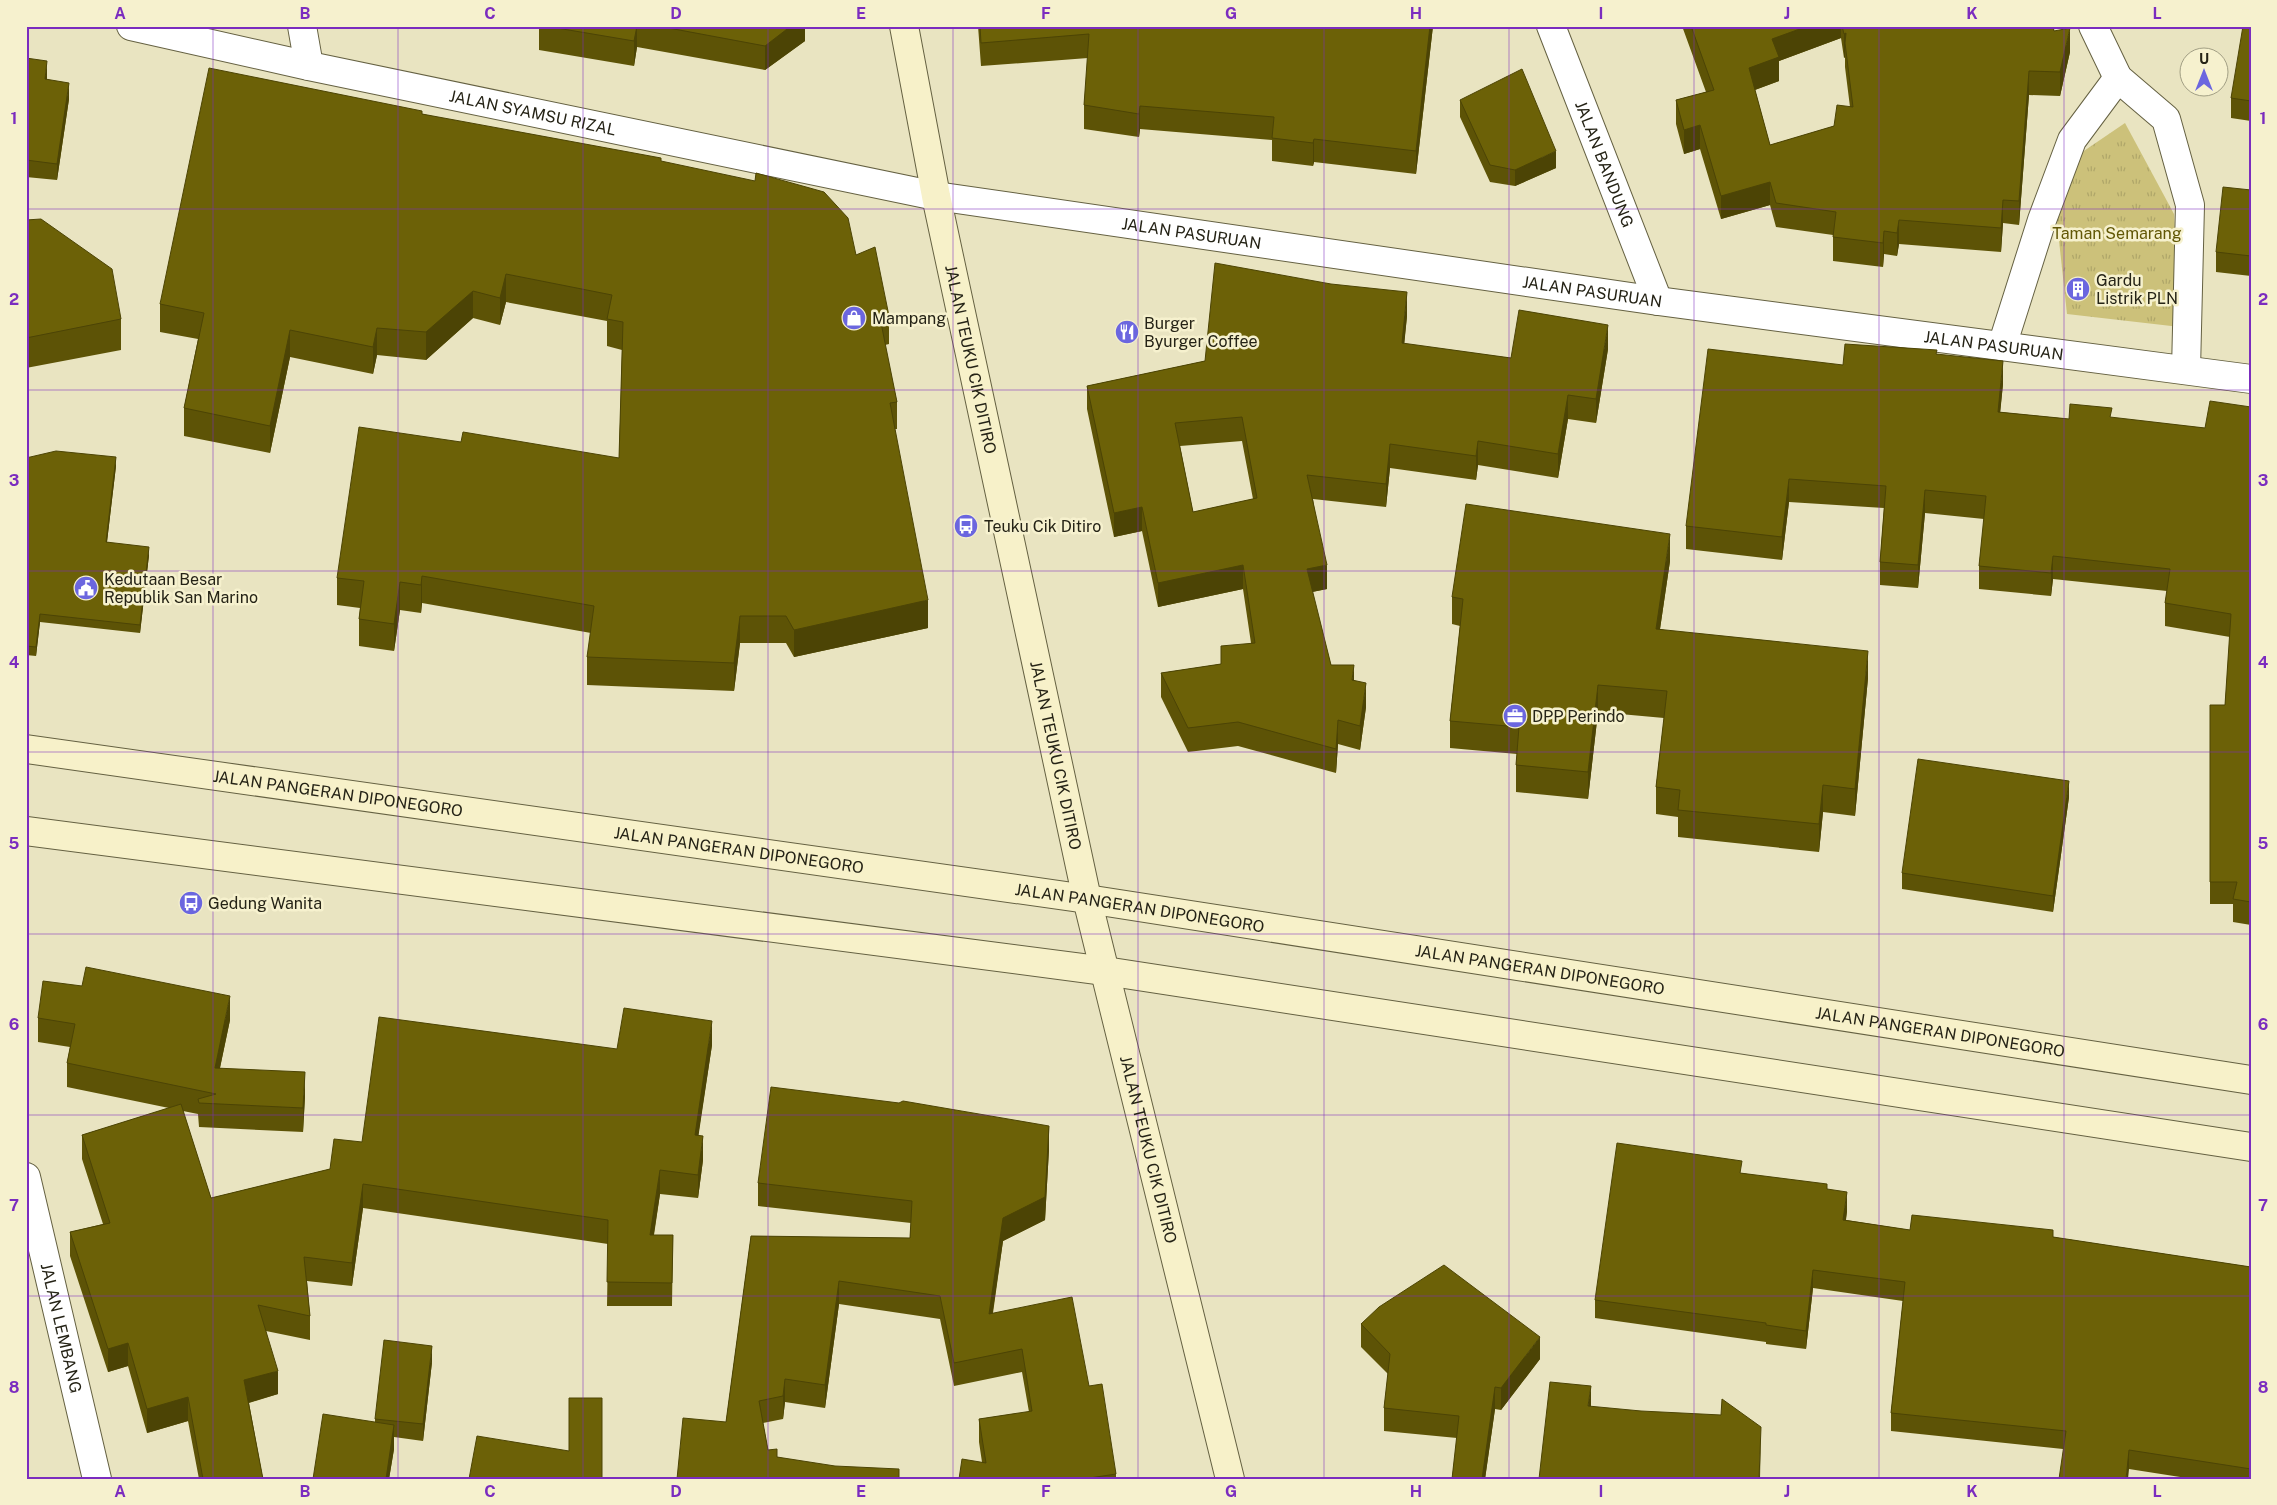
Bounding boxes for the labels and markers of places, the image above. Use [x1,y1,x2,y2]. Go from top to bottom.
place label: Gardu Listrik PLN [2096,271,2178,308]
building icon: Gardu Listrik PLN [2065,276,2091,302]
shop icon: Mampang [841,305,867,331]
place label: Mampang [872,309,946,328]
place label: Burger Byurger Coffee [1144,314,1258,351]
restaurant icon: Burger Byurger Coffee [1114,319,1140,345]
bus stop icon: Teuku Cik Ditiro [953,513,979,539]
place label: Teuku Cik Ditiro [984,517,1101,536]
place label: Kedutaan Besar Republik San Marino [104,570,258,607]
public building icon: Kedutaan Besar Republik San Marino [73,575,99,601]
office icon: DPP Perindo [1502,703,1528,729]
place label: DPP Perindo [1532,707,1625,726]
bus stop icon: Gedung Wanita [178,890,204,916]
place label: Gedung Wanita [208,894,322,913]

